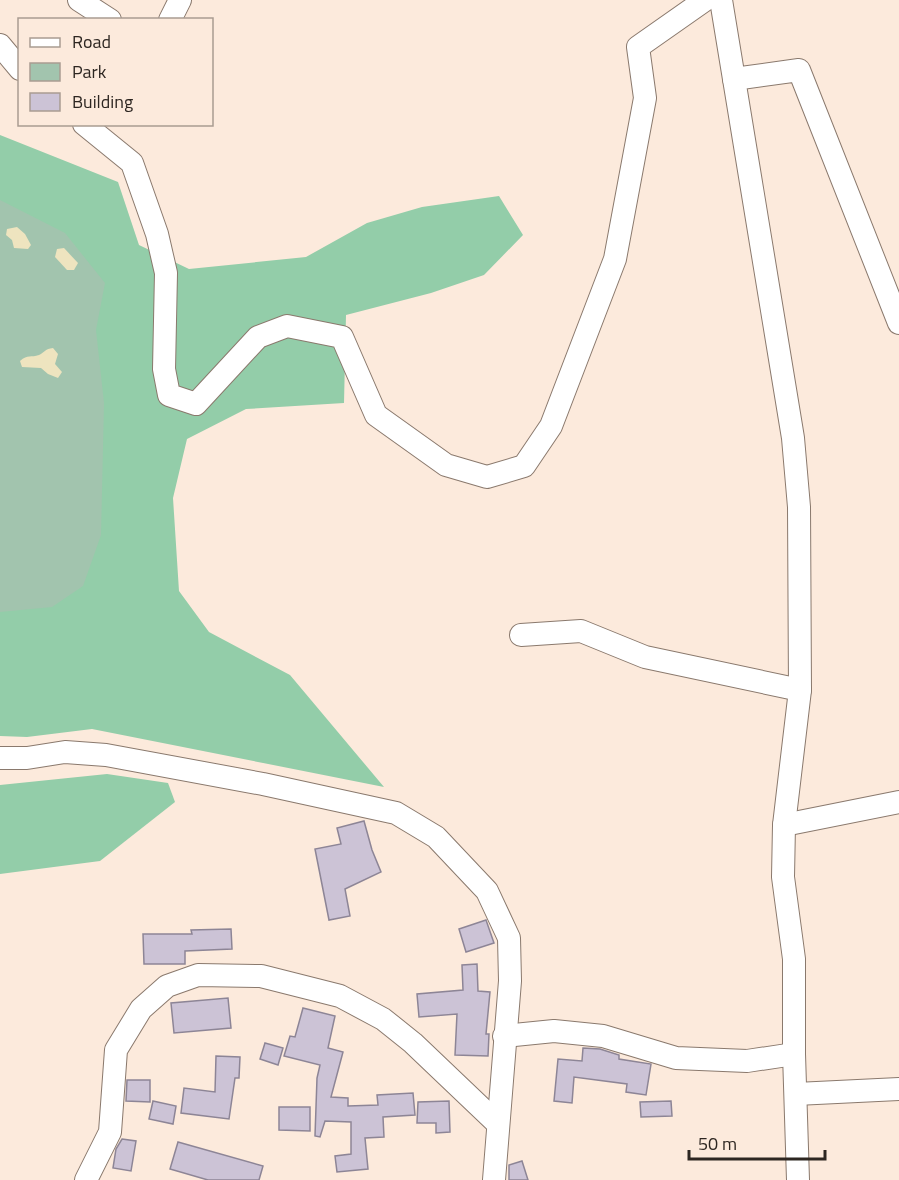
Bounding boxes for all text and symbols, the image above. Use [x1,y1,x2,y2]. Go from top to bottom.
legend [18,18,213,126]
text: Road [72,28,111,55]
text: Park [72,58,107,85]
text: Building [72,88,133,115]
scale bar [689,1123,826,1161]
text: 50 m [698,1130,737,1157]

